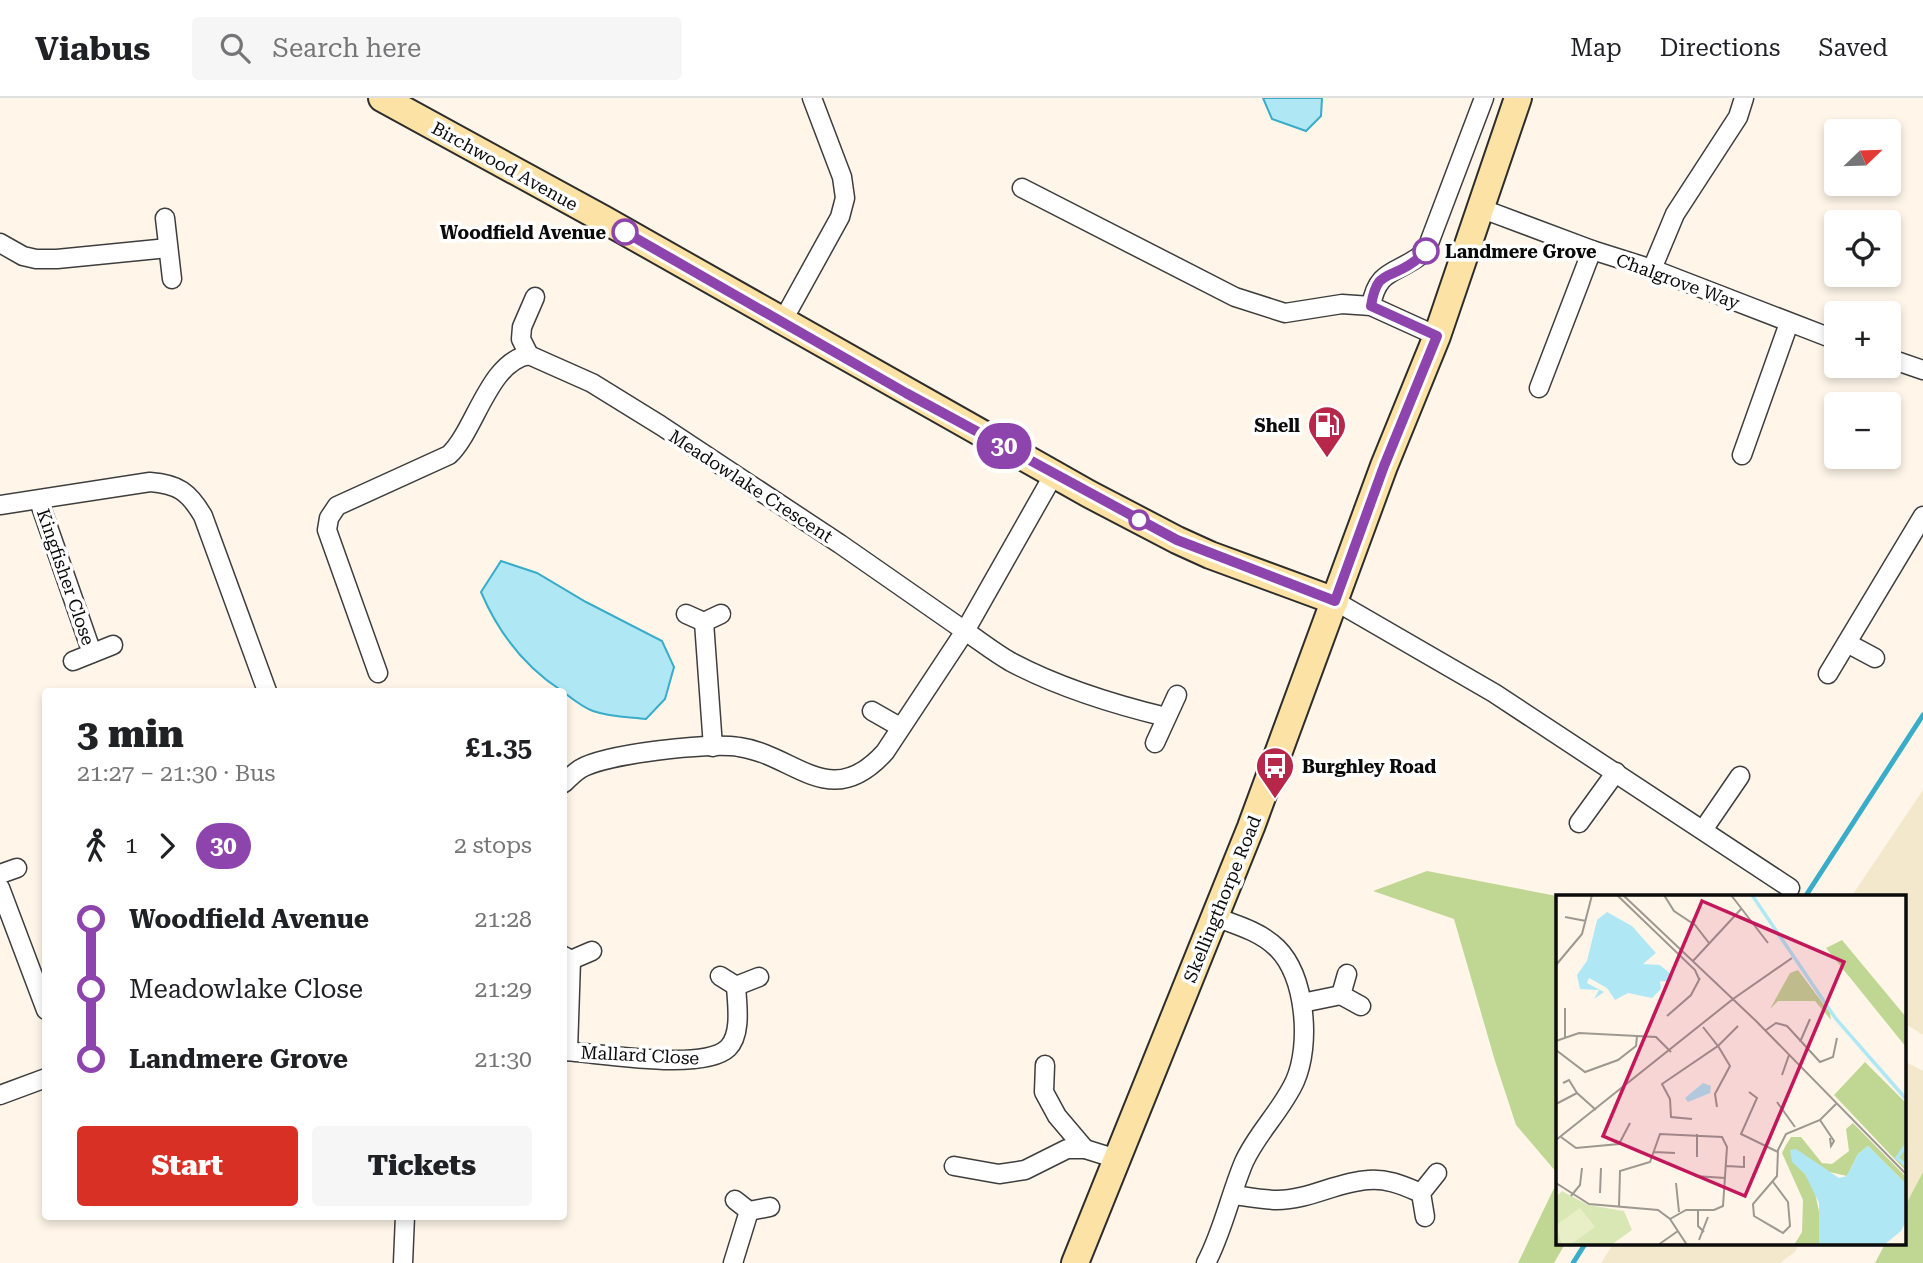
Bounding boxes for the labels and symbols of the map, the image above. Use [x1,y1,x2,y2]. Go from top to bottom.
street label: Birchwood Avenue [428,117,582,215]
north arrow [1824,119,1900,196]
marker: Woodfield Avenue [612,219,638,245]
place label: Woodfield Avenue [440,222,606,243]
marker: Landmere Grove [1413,238,1439,264]
place label: Landmere Grove [1445,241,1597,262]
street label: Chalgrove Way [1613,249,1743,313]
fuel station icon: Shell [1306,404,1348,459]
place label: Shell [1254,415,1300,436]
line badge: 30 [972,423,1036,469]
street label: Meadowlake Crescent [665,425,837,547]
street label: Kingfisher Close [33,506,99,648]
unlabelled marker [1129,510,1149,530]
bus stop icon: Burghley Road [1254,745,1296,800]
place label: Burghley Road [1302,756,1436,777]
street label: Skellingthorpe Road [1179,812,1265,985]
inset map [1556,895,1906,1246]
street label: Mallard Close [580,1041,700,1069]

